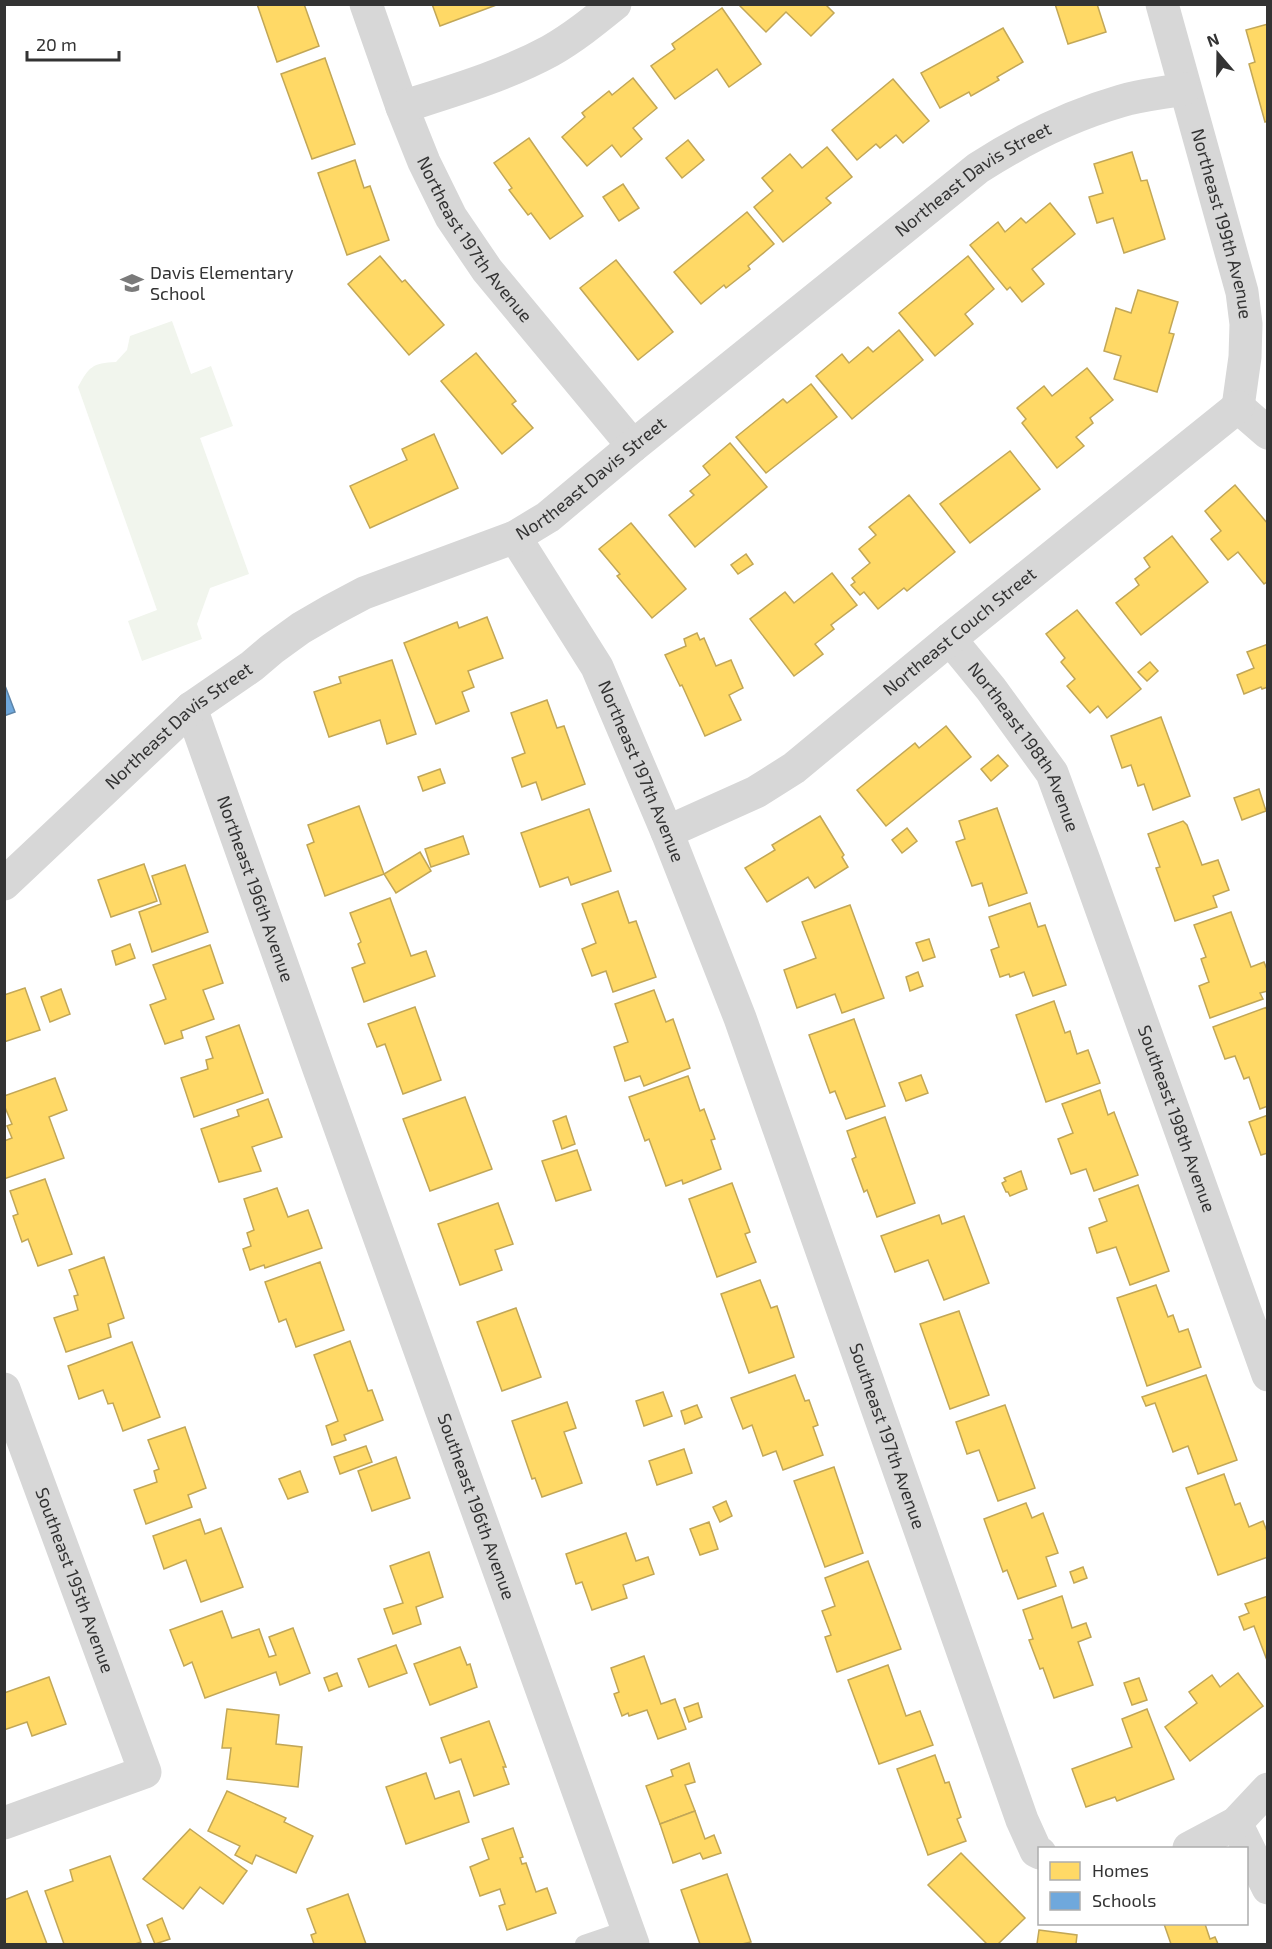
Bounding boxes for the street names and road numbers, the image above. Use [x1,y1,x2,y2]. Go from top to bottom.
street label: Northeast Davis Street [890,117,1055,241]
street label: Northeast 199th Avenue [1187,126,1257,320]
street label: Northeast 197th Avenue [413,152,538,326]
street label: Northeast Davis Street [511,412,670,544]
street label: Northeast Couch Street [878,562,1040,700]
street label: Northeast Davis Street [100,657,256,793]
street label: Northeast 198th Avenue [964,657,1085,835]
street label: Northeast 197th Avenue [594,677,690,865]
street label: Northeast 196th Avenue [213,793,299,985]
street label: Southeast 198th Avenue [1134,1022,1221,1215]
street label: Southeast 197th Avenue [845,1340,931,1532]
street label: Southeast 196th Avenue [433,1410,521,1603]
street label: Southeast 195th Avenue [31,1484,120,1676]

